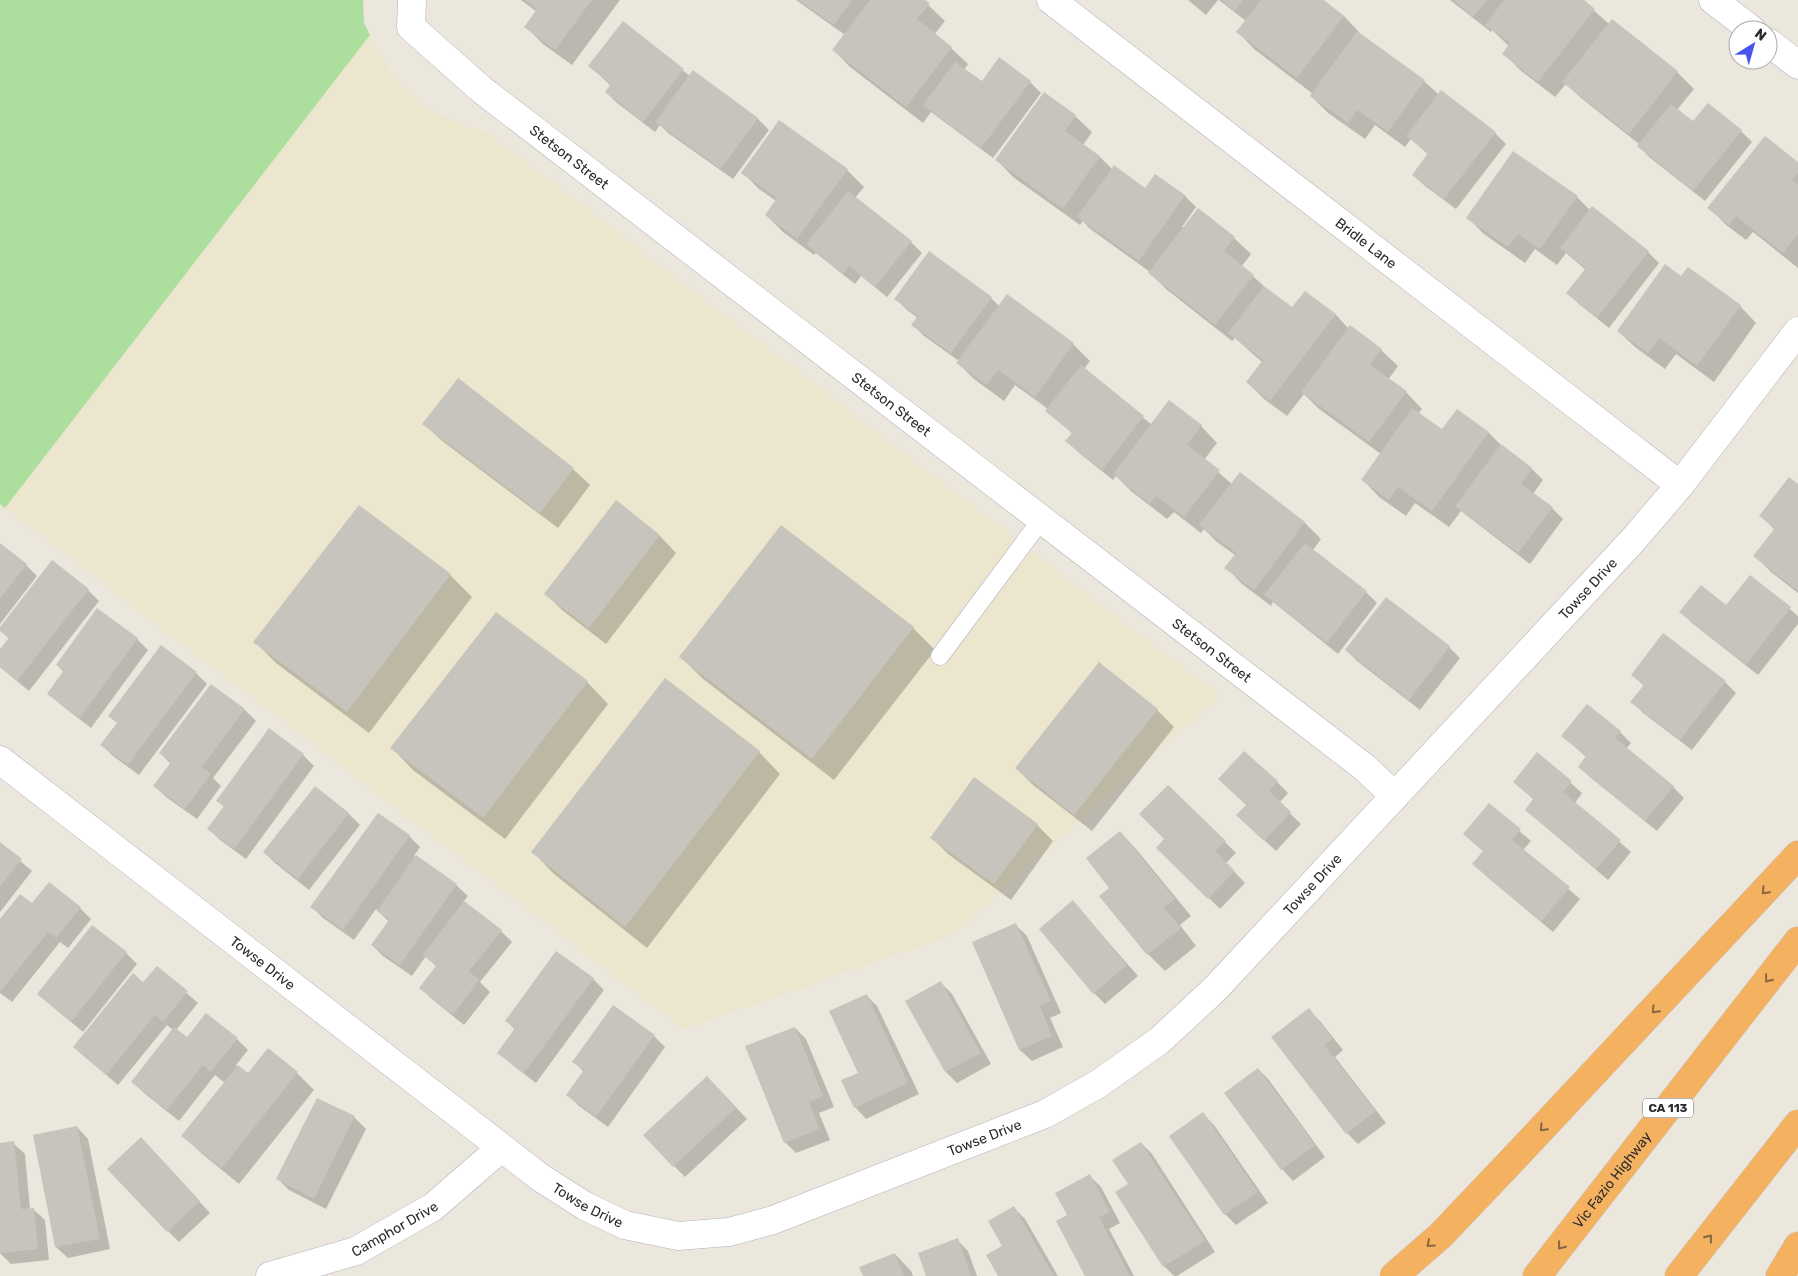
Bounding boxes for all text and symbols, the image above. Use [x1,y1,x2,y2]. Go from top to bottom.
north arrow [1728,20,1778,70]
text: N [1751,25,1770,45]
street label: Stetson Street [526,122,612,193]
street label: Bridle Lane [1332,214,1400,273]
street label: Stetson Street [848,369,934,441]
street label: Towse Drive [1555,555,1621,623]
street label: Stetson Street [1169,615,1255,687]
street label: Towse Drive [1280,850,1346,919]
one-way arrow [1762,885,1771,894]
street label: Towse Drive [226,933,299,994]
one-way arrow [1766,973,1774,982]
one-way arrow [1652,1004,1661,1013]
road number: CA 113 [1643,1098,1693,1118]
street label: Towse Drive [945,1116,1024,1160]
one-way arrow [1540,1123,1549,1132]
street label: Vic Fazio Highway [1569,1128,1655,1232]
street label: Towse Drive [549,1180,626,1232]
street label: Camphor Drive [349,1198,442,1261]
one-way arrow [1703,1235,1711,1244]
one-way arrow [1426,1239,1435,1248]
one-way arrow [1558,1240,1567,1250]

